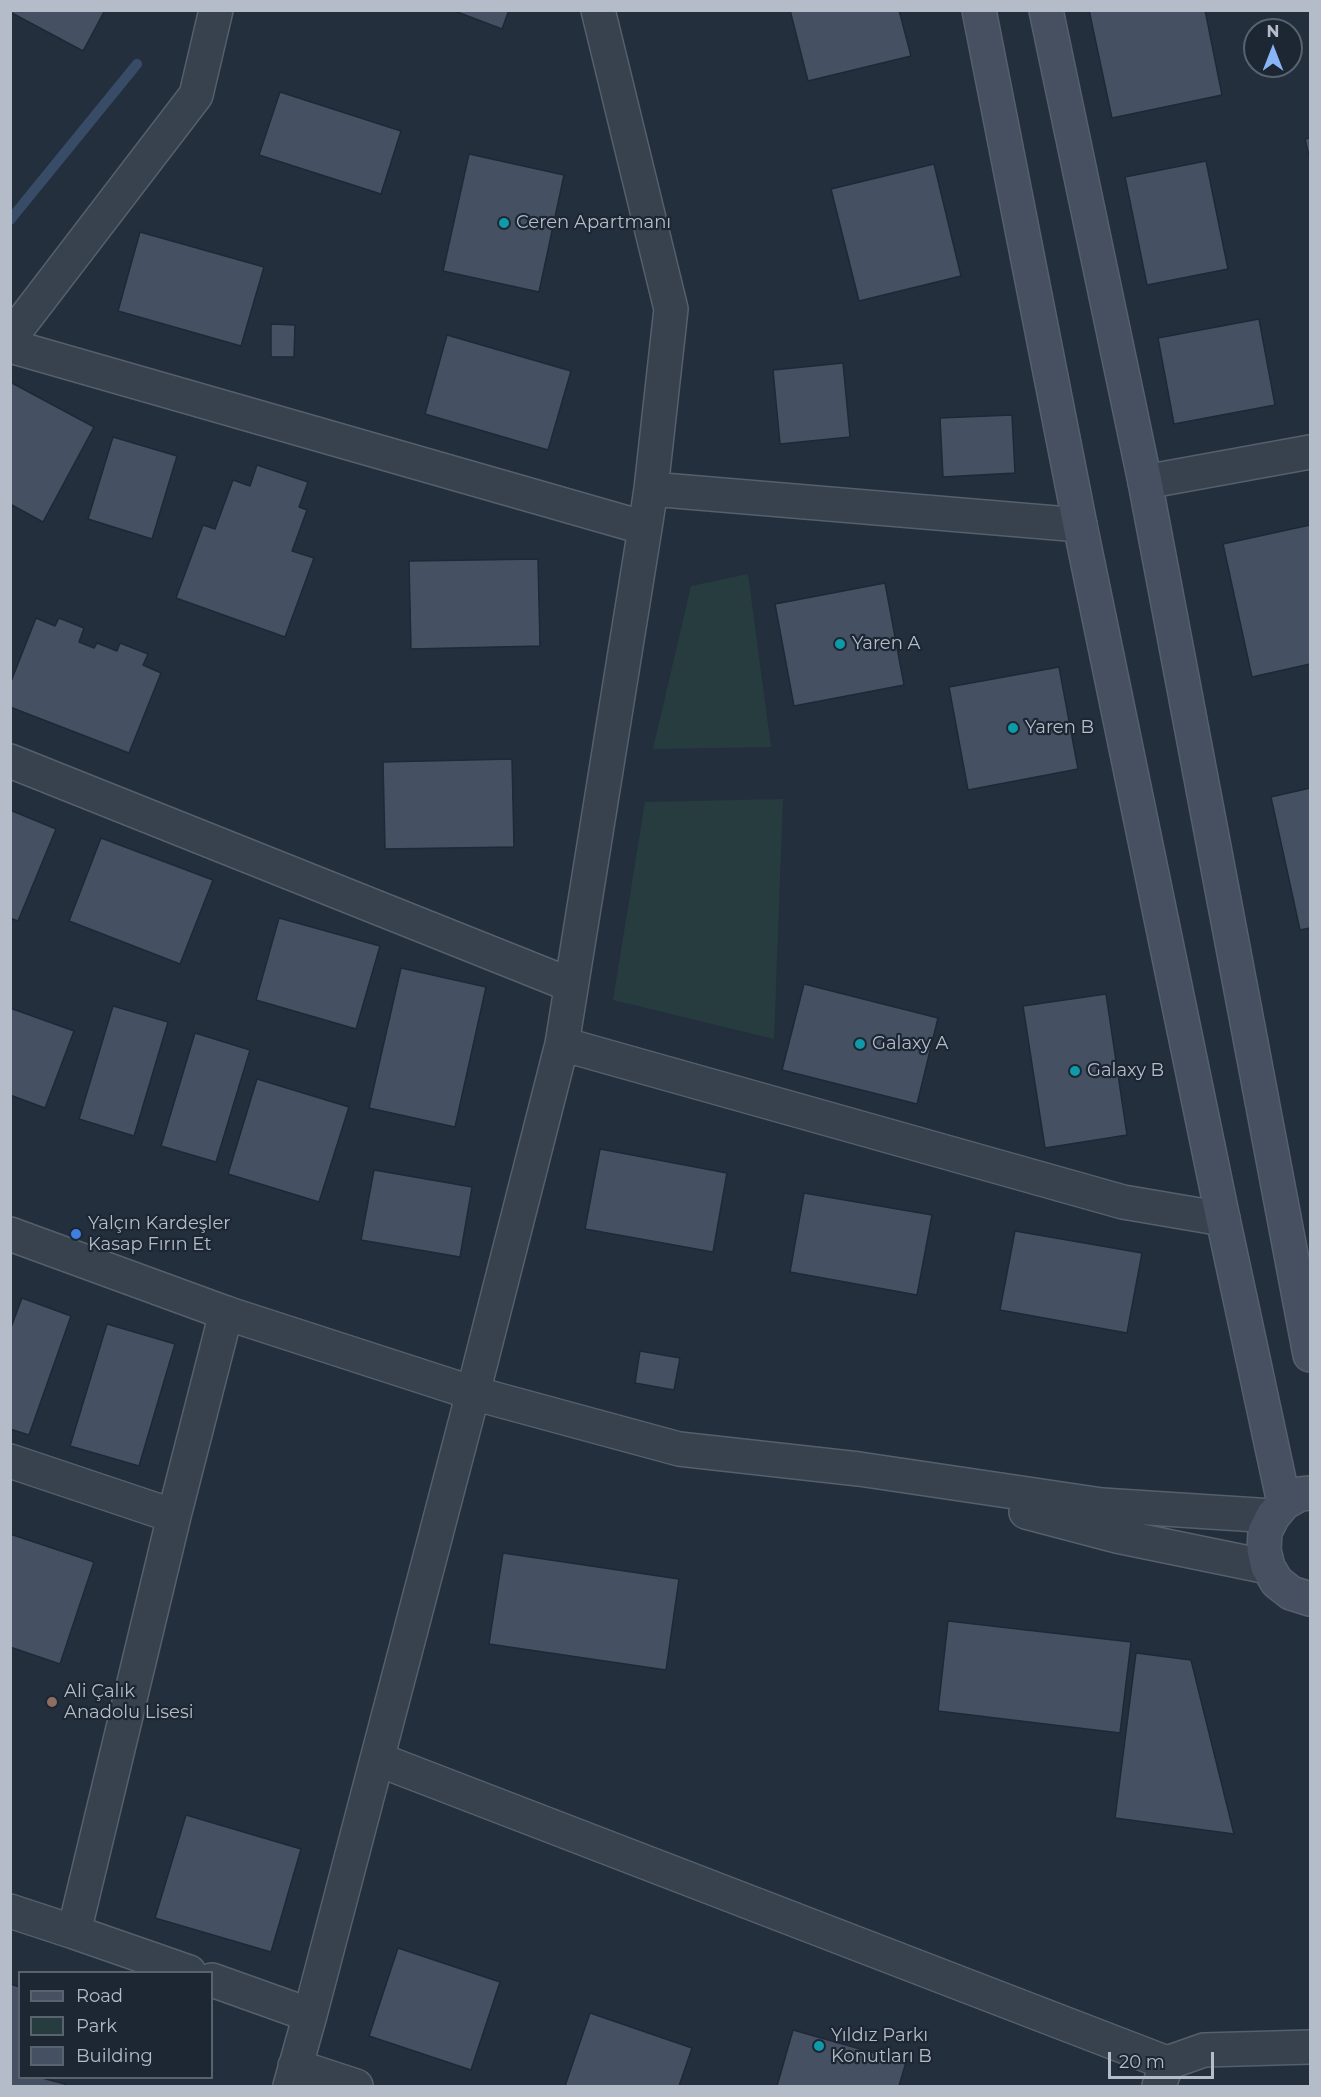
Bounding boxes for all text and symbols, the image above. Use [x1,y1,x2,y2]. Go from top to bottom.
north arrow [1243,18,1303,78]
text: N [1267,22,1279,41]
place label: Ceren Apartmanı [516,212,671,234]
marker: Ceren Apartmanı [497,216,511,230]
place label: Yaren A [852,633,921,655]
marker: Yaren A [833,637,847,651]
place label: Yaren B [1025,717,1094,739]
marker: Yaren B [1006,721,1020,735]
place label: Galaxy A [872,1033,949,1055]
marker: Galaxy A [853,1037,867,1051]
place label: Galaxy B [1087,1060,1164,1082]
marker: Galaxy B [1068,1064,1082,1078]
place label: Yalçın Kardeşler Kasap Fırın Et [88,1213,231,1256]
marker: Yalçın Kardeşler Kasap Fırın Et [69,1227,83,1241]
place label: Ali Çalık Anadolu Lisesi [64,1681,194,1724]
marker: Ali Çalık Anadolu Lisesi [45,1695,59,1709]
legend [18,1971,213,2079]
text: Road [76,1985,123,2007]
text: Park [76,2015,117,2037]
place label: Yıldız Parkı Konutları B [831,2025,932,2068]
marker: Yıldız Parkı Konutları B [812,2039,826,2053]
scale bar [1111,2040,1218,2078]
text: Building [76,2045,153,2067]
text: 20 m [1119,2051,1165,2073]

